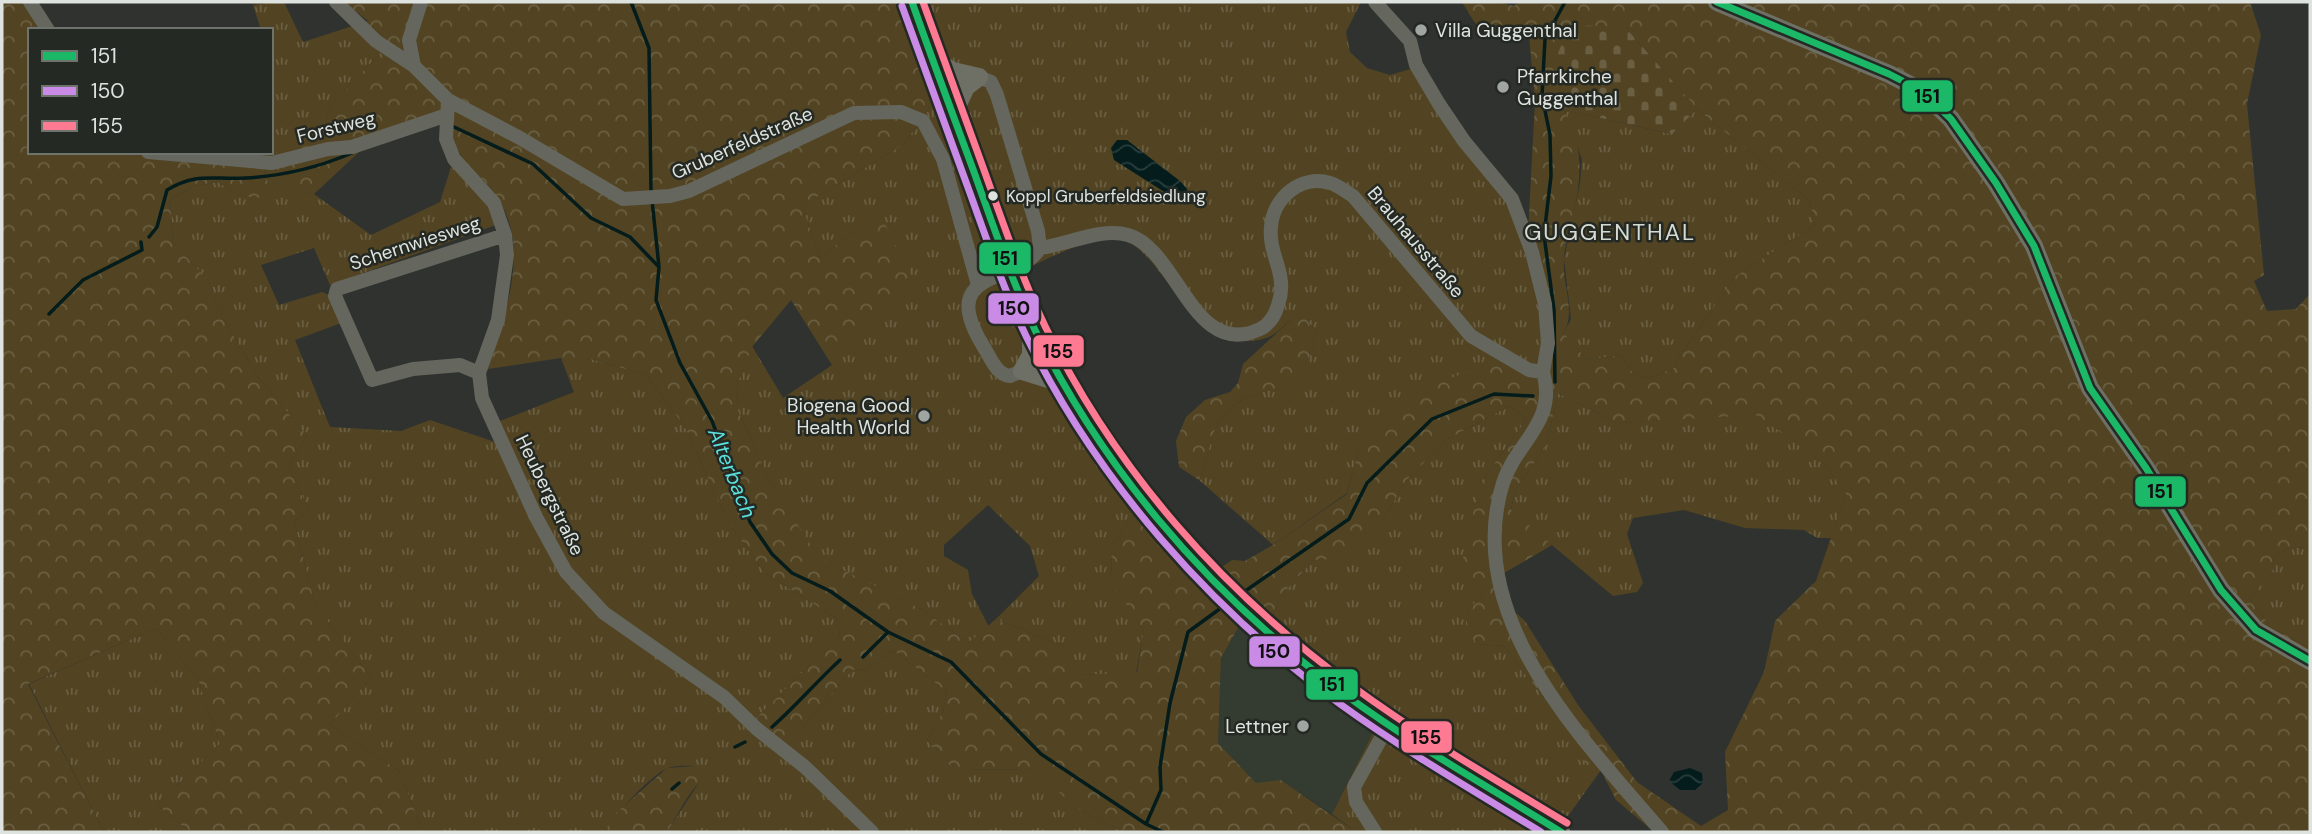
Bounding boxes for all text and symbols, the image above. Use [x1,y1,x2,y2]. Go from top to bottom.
place label: Villa Guggenthal [1435,18,1577,43]
marker: Villa Guggenthal [1413,22,1429,38]
legend [28,28,273,154]
text: 151 [91,42,117,70]
place label: Pfarrkirche Guggenthal [1517,64,1618,111]
text: 150 [91,77,125,105]
marker: Pfarrkirche Guggenthal [1495,79,1511,95]
line badge: 151 [1901,79,1954,113]
text: 151 [1914,84,1940,109]
street label: Gruberfeldstraße [667,101,817,185]
street label: Forstweg [294,105,378,149]
text: 155 [91,112,123,140]
street label: Brauhausstraße [1362,181,1470,303]
place label: Koppl Gruberfeldsiedlung [1006,185,1206,207]
marker: Koppl Gruberfeldsiedlung [986,189,1000,203]
street label: Schernwiesweg [346,210,484,276]
district label: GUGGENTHAL [1524,217,1696,247]
line badge: 151 [978,241,1032,275]
text: 151 [992,246,1018,271]
line badge: 150 [987,292,1040,325]
text: 150 [998,296,1030,321]
line badge: 155 [1032,334,1085,368]
text: 155 [1043,339,1073,364]
place label: Biogena Good Health World [787,393,910,440]
marker: Biogena Good Health World [916,408,932,424]
water label: Alterbach [701,423,763,522]
street label: Heubergstraße [510,430,590,560]
line badge: 151 [2134,475,2187,508]
text: 151 [2147,479,2173,504]
line badge: 150 [1248,635,1301,668]
text: 150 [1258,639,1290,664]
line badge: 151 [1305,668,1359,701]
text: 151 [1319,672,1345,697]
place label: Lettner [1225,714,1289,739]
marker: Lettner [1295,718,1311,734]
line badge: 155 [1400,720,1453,754]
text: 155 [1411,725,1441,750]

